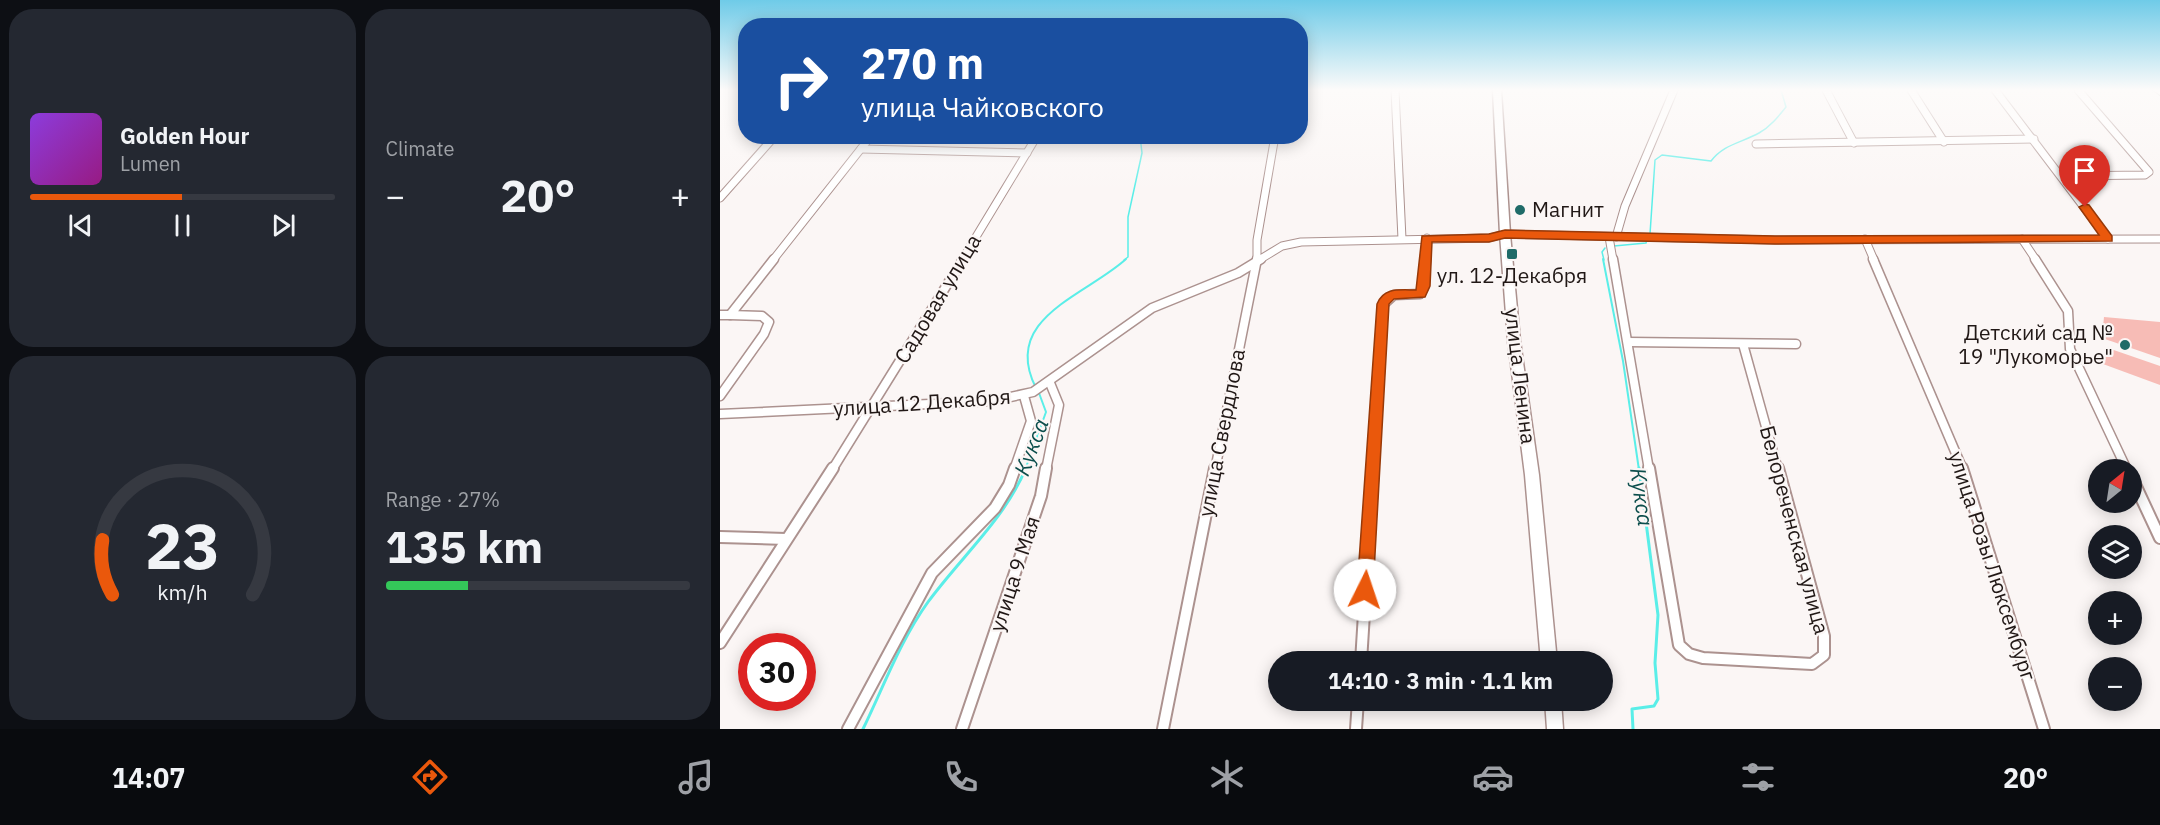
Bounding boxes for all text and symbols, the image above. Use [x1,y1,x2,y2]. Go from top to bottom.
text: 270 m [861,36,984,91]
icon: right [762,42,840,120]
text: улица Чайковского [861,89,1104,124]
text: Golden Hour [120,121,249,150]
text: Climate [386,135,454,162]
pin [2059,145,2110,207]
text: Lumen [120,150,181,177]
icon: arrive [2068,154,2101,187]
text: 20° [500,166,575,224]
text: − [386,174,405,217]
text: + [670,174,690,217]
place label: Магнит [1532,195,1604,223]
marker: Магнит [1513,203,1527,217]
icon: previous [64,209,97,242]
icon: pause [166,209,199,242]
icon: next [267,209,300,242]
street label: Садовая улица [887,229,987,368]
marker: ул. 12-Декабря [1505,247,1519,261]
place label: ул. 12-Декабря [1437,261,1587,289]
street label: улица Ленина [1499,306,1543,446]
place label: Детский сад № 19 "Лукоморье" [1958,318,2113,370]
marker: Детский сад № 19 "Лукоморье" [2118,338,2132,352]
street label: улица Свердлова [1191,346,1251,519]
street label: улица 12 Декабря [832,382,1012,422]
water label: Кукса [1006,414,1055,480]
street label: Белореченская улица [1754,422,1836,637]
street label: улица Розы Люксембург [1943,447,2043,684]
north arrow [2088,459,2142,513]
map controls [2088,459,2142,711]
water label: Кукса [1624,466,1661,528]
text: Range · 27% [386,486,500,513]
text: 23 [145,505,220,586]
street label: улица 9 Мая [982,512,1046,635]
text: 135 km [386,517,543,575]
button: layers [2088,525,2142,579]
position arrow [1333,558,1397,622]
text: km/h [157,578,207,606]
button: + [2088,591,2142,645]
speed limit sign: 30 [738,633,816,711]
button: − [2088,657,2142,711]
text: 14:10 · 3 min · 1.1 km [1328,666,1553,695]
icon: directions [409,756,451,798]
icon: music [675,756,717,798]
icon: phone [940,756,982,798]
icon: climate [1206,756,1248,798]
icon: car [1472,756,1514,798]
icon: filters [1737,756,1779,798]
text: 14:07 [112,760,186,795]
text: 20° [2003,760,2048,795]

